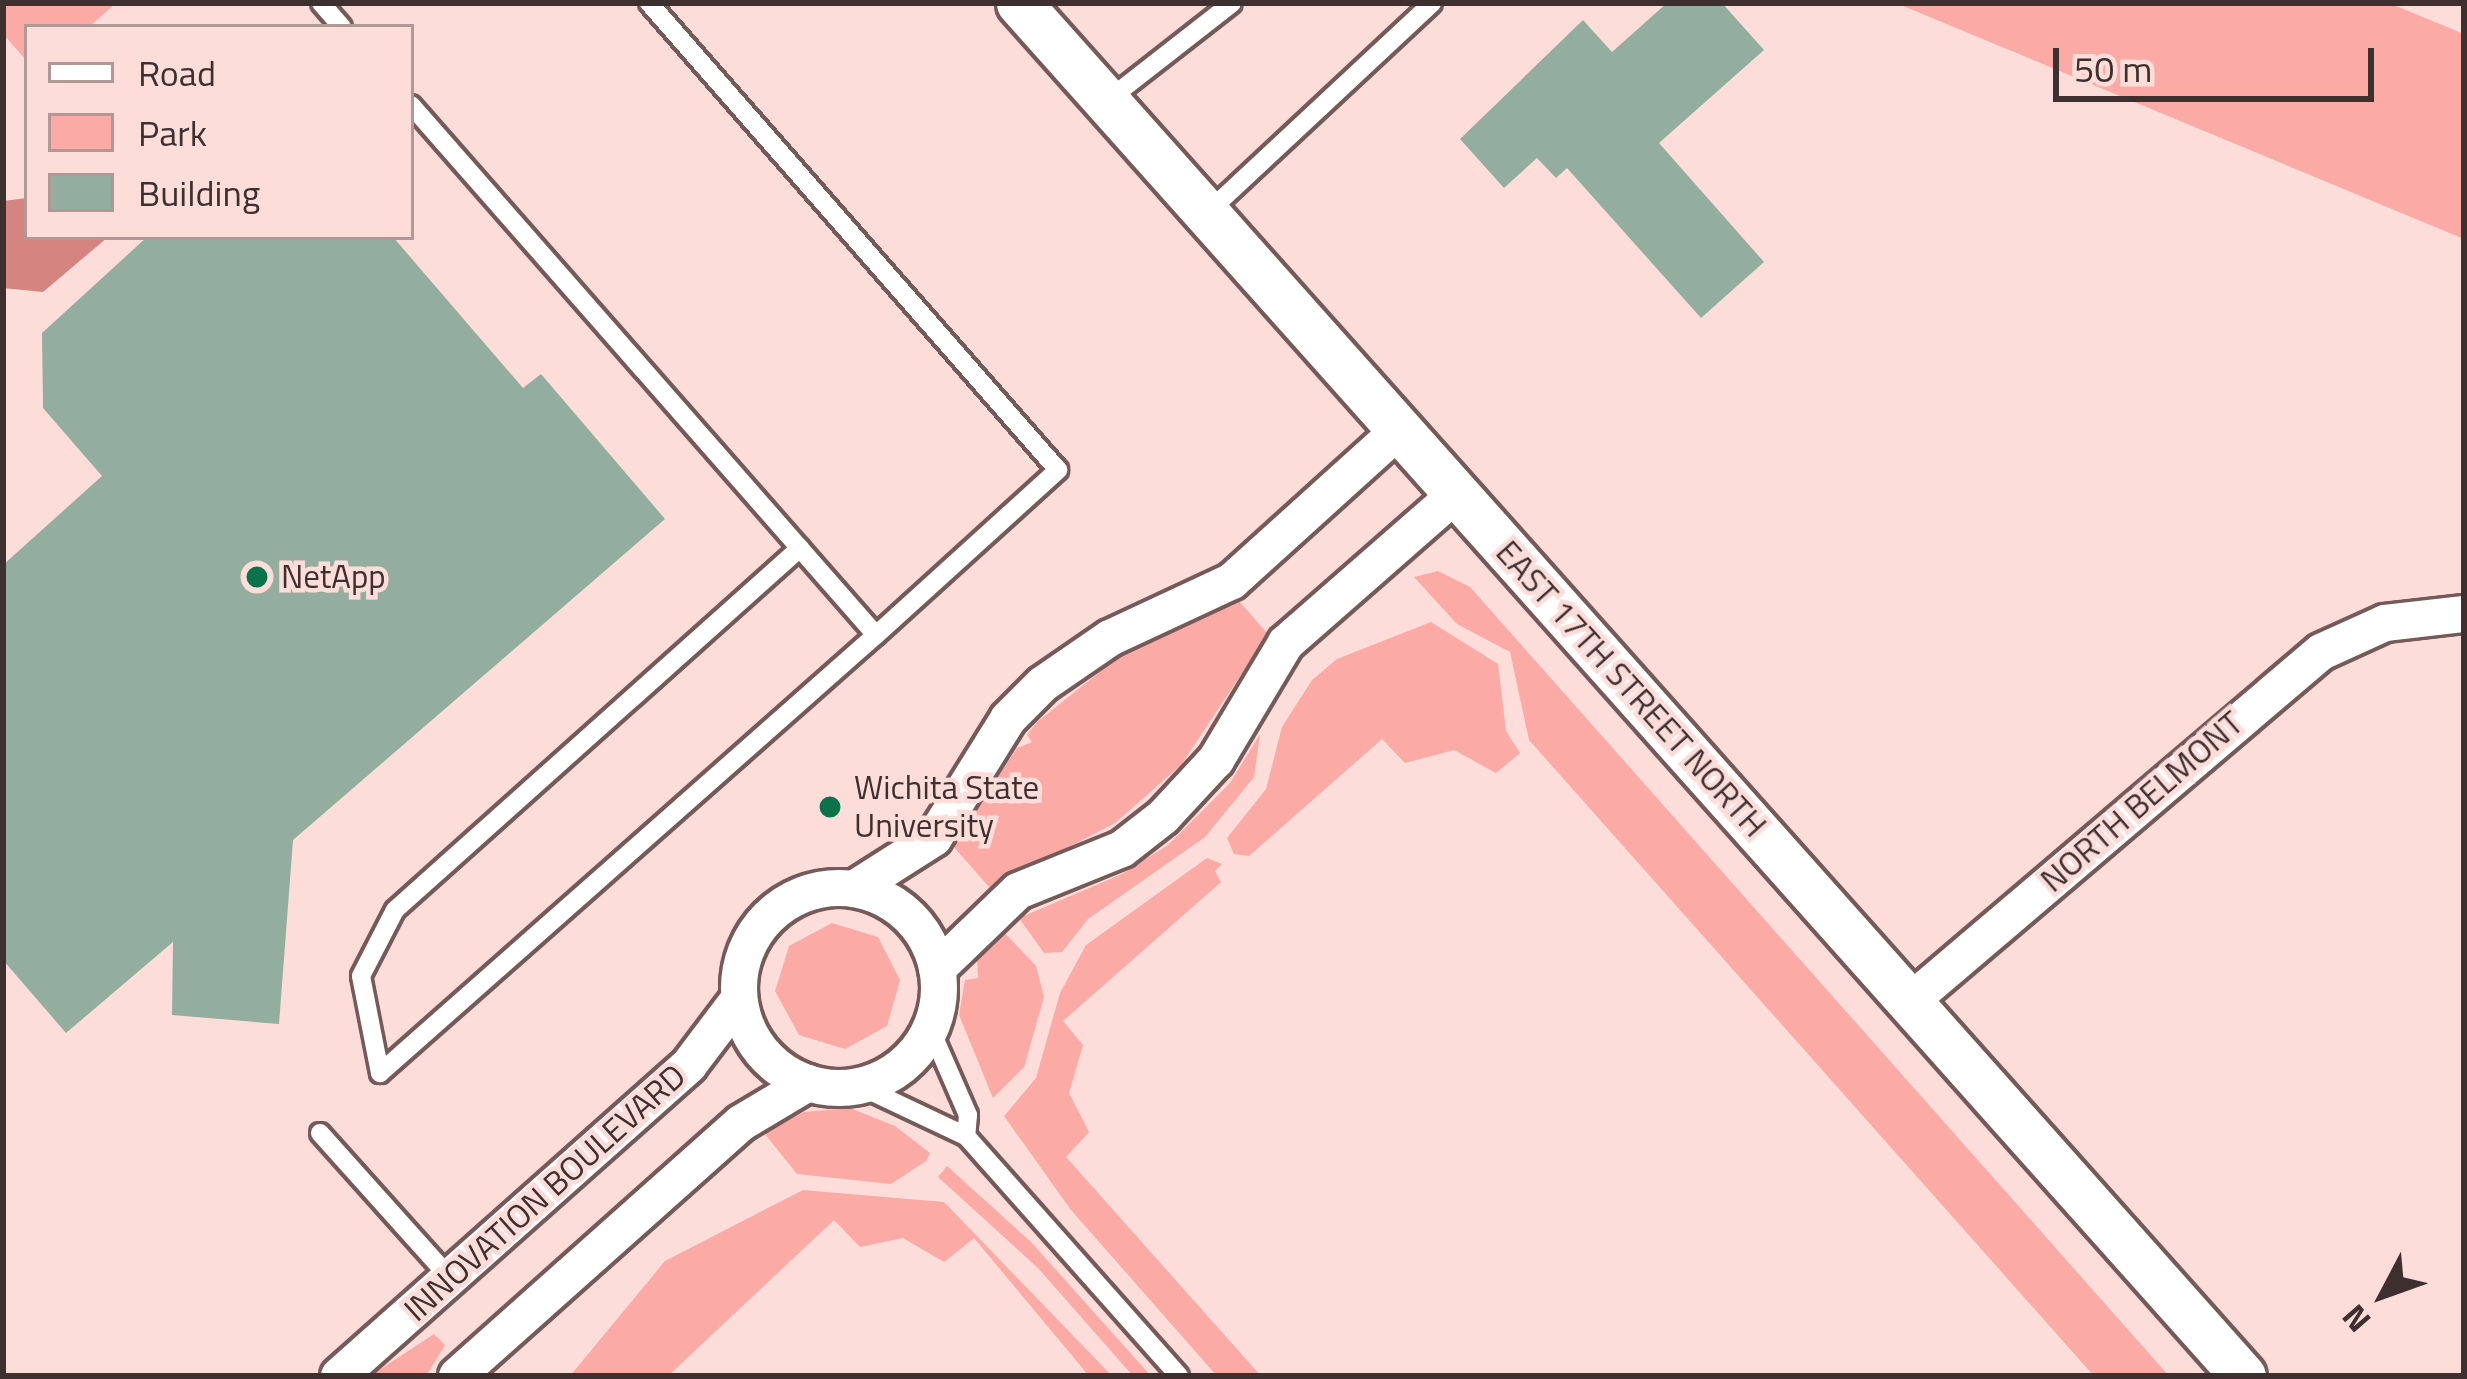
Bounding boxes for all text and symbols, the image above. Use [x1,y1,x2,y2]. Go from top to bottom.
legend [24,24,414,240]
scale bar [2059,24,2380,98]
text: 50 m [2074,41,2152,96]
text: Road [138,45,216,100]
text: Park [138,105,207,160]
text: Building [138,165,260,220]
street label: EAST 17TH STREET NORTH [1488,533,1774,845]
place label: NetApp [281,557,386,597]
marker: NetApp [244,564,270,590]
street label: NORTH BELMONT [2033,704,2251,900]
place label: Wichita State University [854,768,1039,846]
marker: Wichita State University [817,794,843,820]
street label: INNOVATION BOULEVARD [396,1056,694,1330]
north arrow [2323,1235,2443,1355]
text: N [2329,1294,2382,1344]

